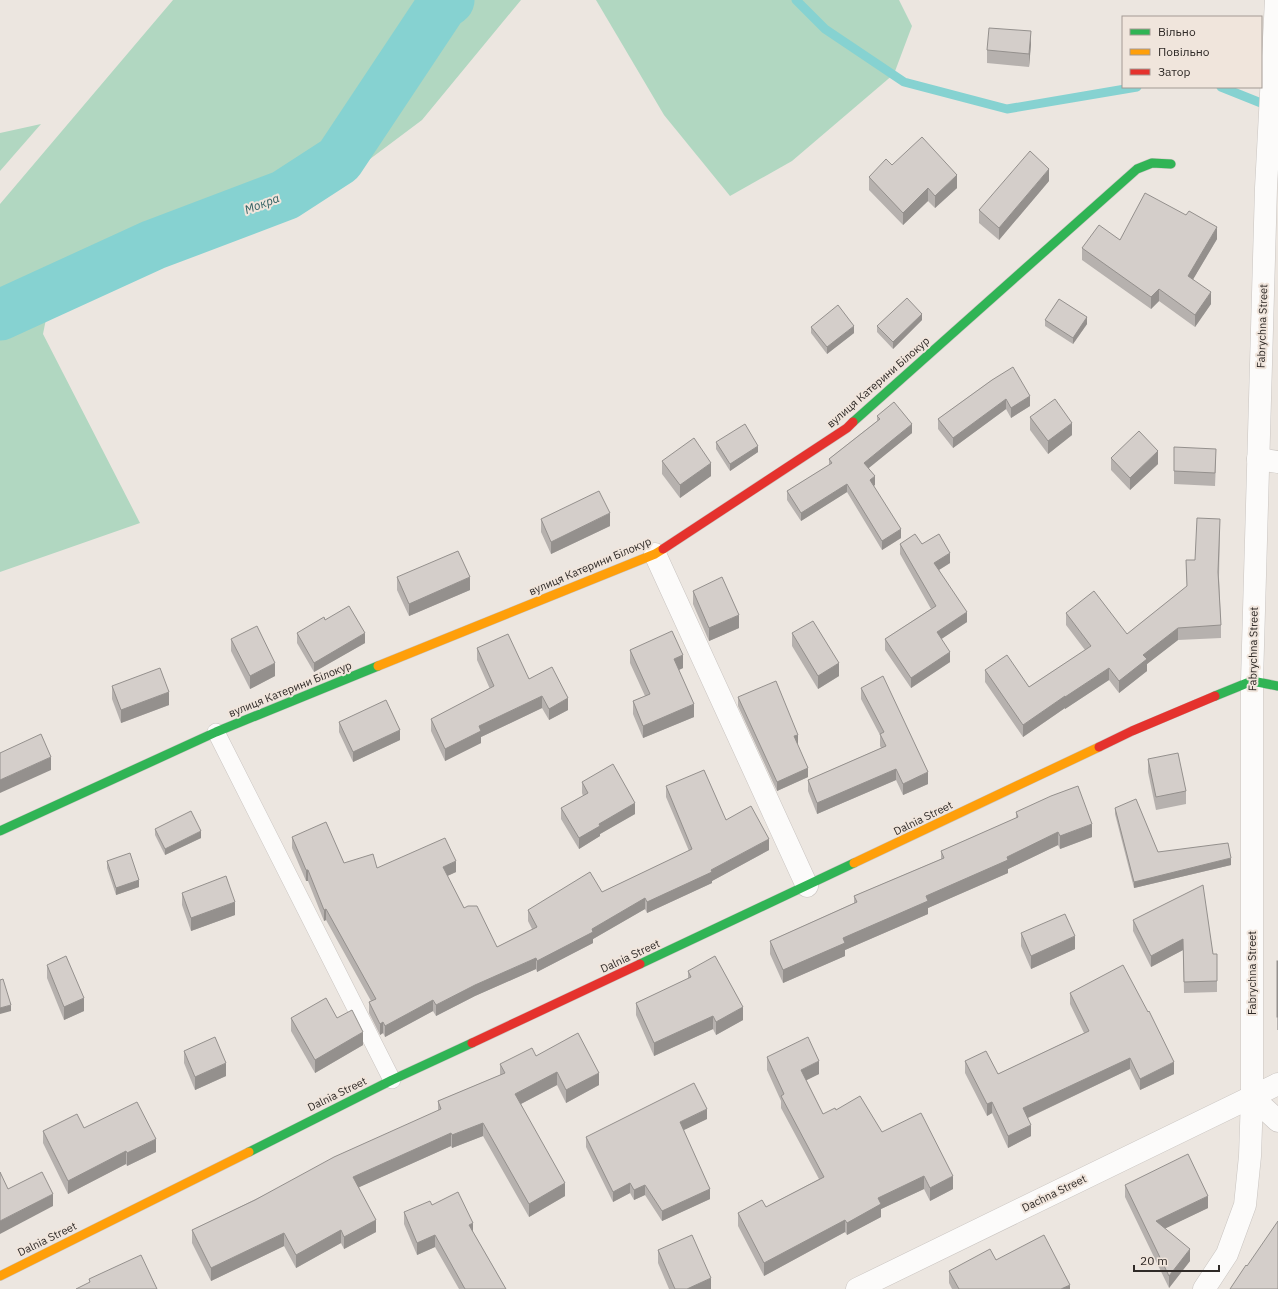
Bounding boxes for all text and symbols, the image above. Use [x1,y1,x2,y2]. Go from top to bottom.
legend [1122,16,1262,88]
text: Вільно [1158,24,1196,39]
text: Повільно [1158,44,1210,59]
text: Затор [1158,64,1191,79]
water label: Мокра [242,190,281,217]
street label: Fabrychna Street [1254,284,1270,368]
street label: вулиця Катерини Білокур [824,334,932,430]
street label: вулиця Катерини Білокур [527,534,653,598]
street label: Fabrychna Street [1245,607,1261,691]
street label: вулиця Катерини Білокур [226,658,354,720]
street label: Dalnia Street [891,798,955,838]
street label: Fabrychna Street [1245,931,1259,1015]
street label: Dalnia Street [598,936,662,976]
street label: Dalnia Street [305,1074,369,1114]
street label: Dachna Street [1020,1171,1089,1215]
street label: Dalnia Street [15,1219,79,1259]
scale bar [1134,1247,1219,1273]
text: 20 m [1140,1253,1168,1268]

